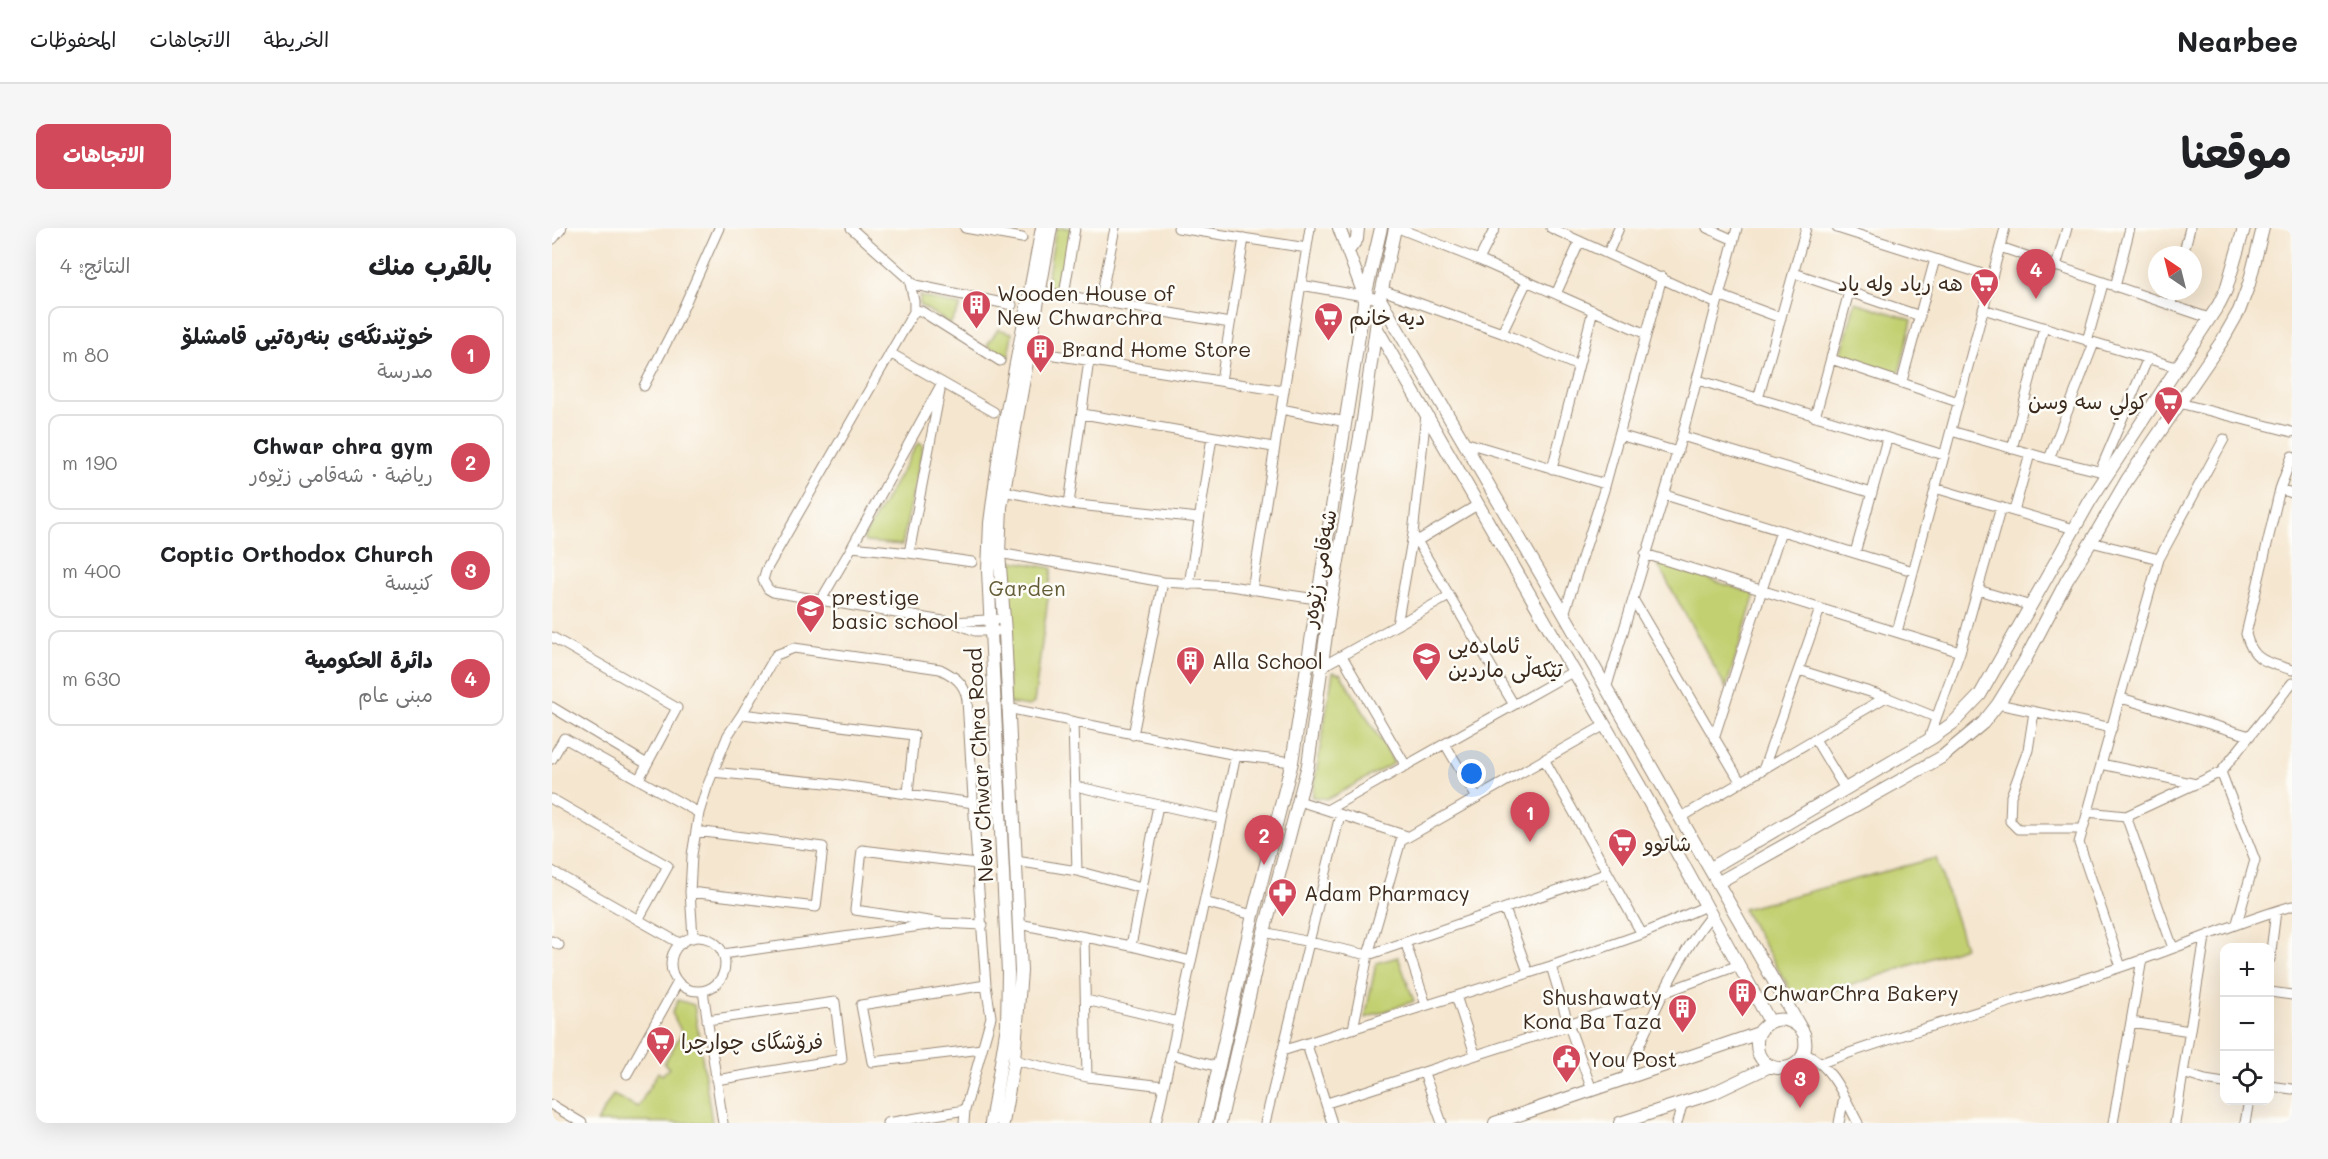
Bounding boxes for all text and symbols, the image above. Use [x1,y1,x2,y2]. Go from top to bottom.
text: Nearbee [2177,23,2298,59]
text: المحفوظات [30,25,116,52]
text: الاتجاهات [149,25,231,52]
text: الخريطة [264,25,329,52]
button: الاتجاهات [36,124,171,189]
text: موقعنا [2181,124,2292,179]
north arrow [2148,246,2202,300]
text: بالقرب منك [369,248,492,282]
pin: 4 [2016,250,2056,299]
text: النتائج: 4 [60,252,131,278]
supermarket icon: هه رياد وله ياد [1968,266,2000,308]
place label: هه رياد وله ياد [1838,269,1963,296]
place label: Wooden House of New Chwarchra [997,279,1175,330]
building icon: Wooden House of New Chwarchra [960,288,992,330]
supermarket icon: دیە خانم [1312,300,1344,342]
place label: دیە خانم [1349,303,1425,334]
text: خوێندنگەی بنەرەتیی قامشلۆ [182,321,433,350]
building icon: Brand Home Store [1025,332,1057,374]
place label: Brand Home Store [1062,335,1251,362]
text: 80 m [62,341,109,367]
text: 1 [466,341,475,367]
text: مدرسة [377,357,433,383]
supermarket icon: كولي سه وسن [2153,384,2185,426]
place label: كولي سه وسن [2028,387,2148,421]
text: Chwar chra gym [253,431,433,460]
text: 190 m [62,449,117,475]
text: 2 [465,449,476,475]
text: رياضة · شەقامی زێوەر [250,461,433,487]
street label: شەقامی زێوەر [1294,507,1344,631]
text: Coptic Orthodox Church [160,539,433,568]
text: 400 m [62,557,121,583]
text: 3 [465,557,477,583]
text: كنيسة [385,569,433,595]
park label: Garden [988,574,1066,601]
place label: prestige basic school [832,583,959,634]
school or university icon: prestige basic school [795,592,827,634]
place label: ئامادەیی تێکەڵی ماردین [1448,631,1563,684]
school or university icon: ئامادەیی تێکەڵی ماردین [1411,640,1443,682]
building icon: Alla School [1175,644,1207,686]
text: دائرة الحكومية [305,645,433,674]
street label: New Chwar Chra Road [959,647,999,883]
place label: Alla School [1212,647,1323,674]
text: 630 m [62,665,121,691]
text: 4 [464,665,477,691]
text: مبنى عام [358,681,433,707]
your location [1457,759,1486,788]
pin: 1 [1510,792,1550,842]
pin: 2 [1244,816,1284,865]
supermarket icon: شاتوو [1607,826,1639,868]
place label: شاتوو [1642,829,1691,857]
pharmacy icon: Adam Pharmacy [1267,876,1299,918]
place label: Adam Pharmacy [1304,879,1470,906]
map controls [2220,943,2274,1105]
button: + [2220,943,2274,997]
building icon: ChwarChra Bakery [1726,976,1758,1018]
place label: ChwarChra Bakery [1763,979,1959,1006]
place label: Shushawaty Kona Ba Taza [1523,983,1662,1034]
building icon: Shushawaty Kona Ba Taza [1667,992,1699,1034]
button: − [2220,997,2274,1051]
supermarket icon: فرۆشگای چوارچرا [644,1024,676,1066]
place label: فرۆشگای چوارچرا [681,1027,823,1055]
public building icon: You Post [1551,1042,1583,1084]
place label: You Post [1588,1045,1677,1072]
button: locate [2220,1051,2274,1105]
pin: 3 [1780,1058,1820,1108]

